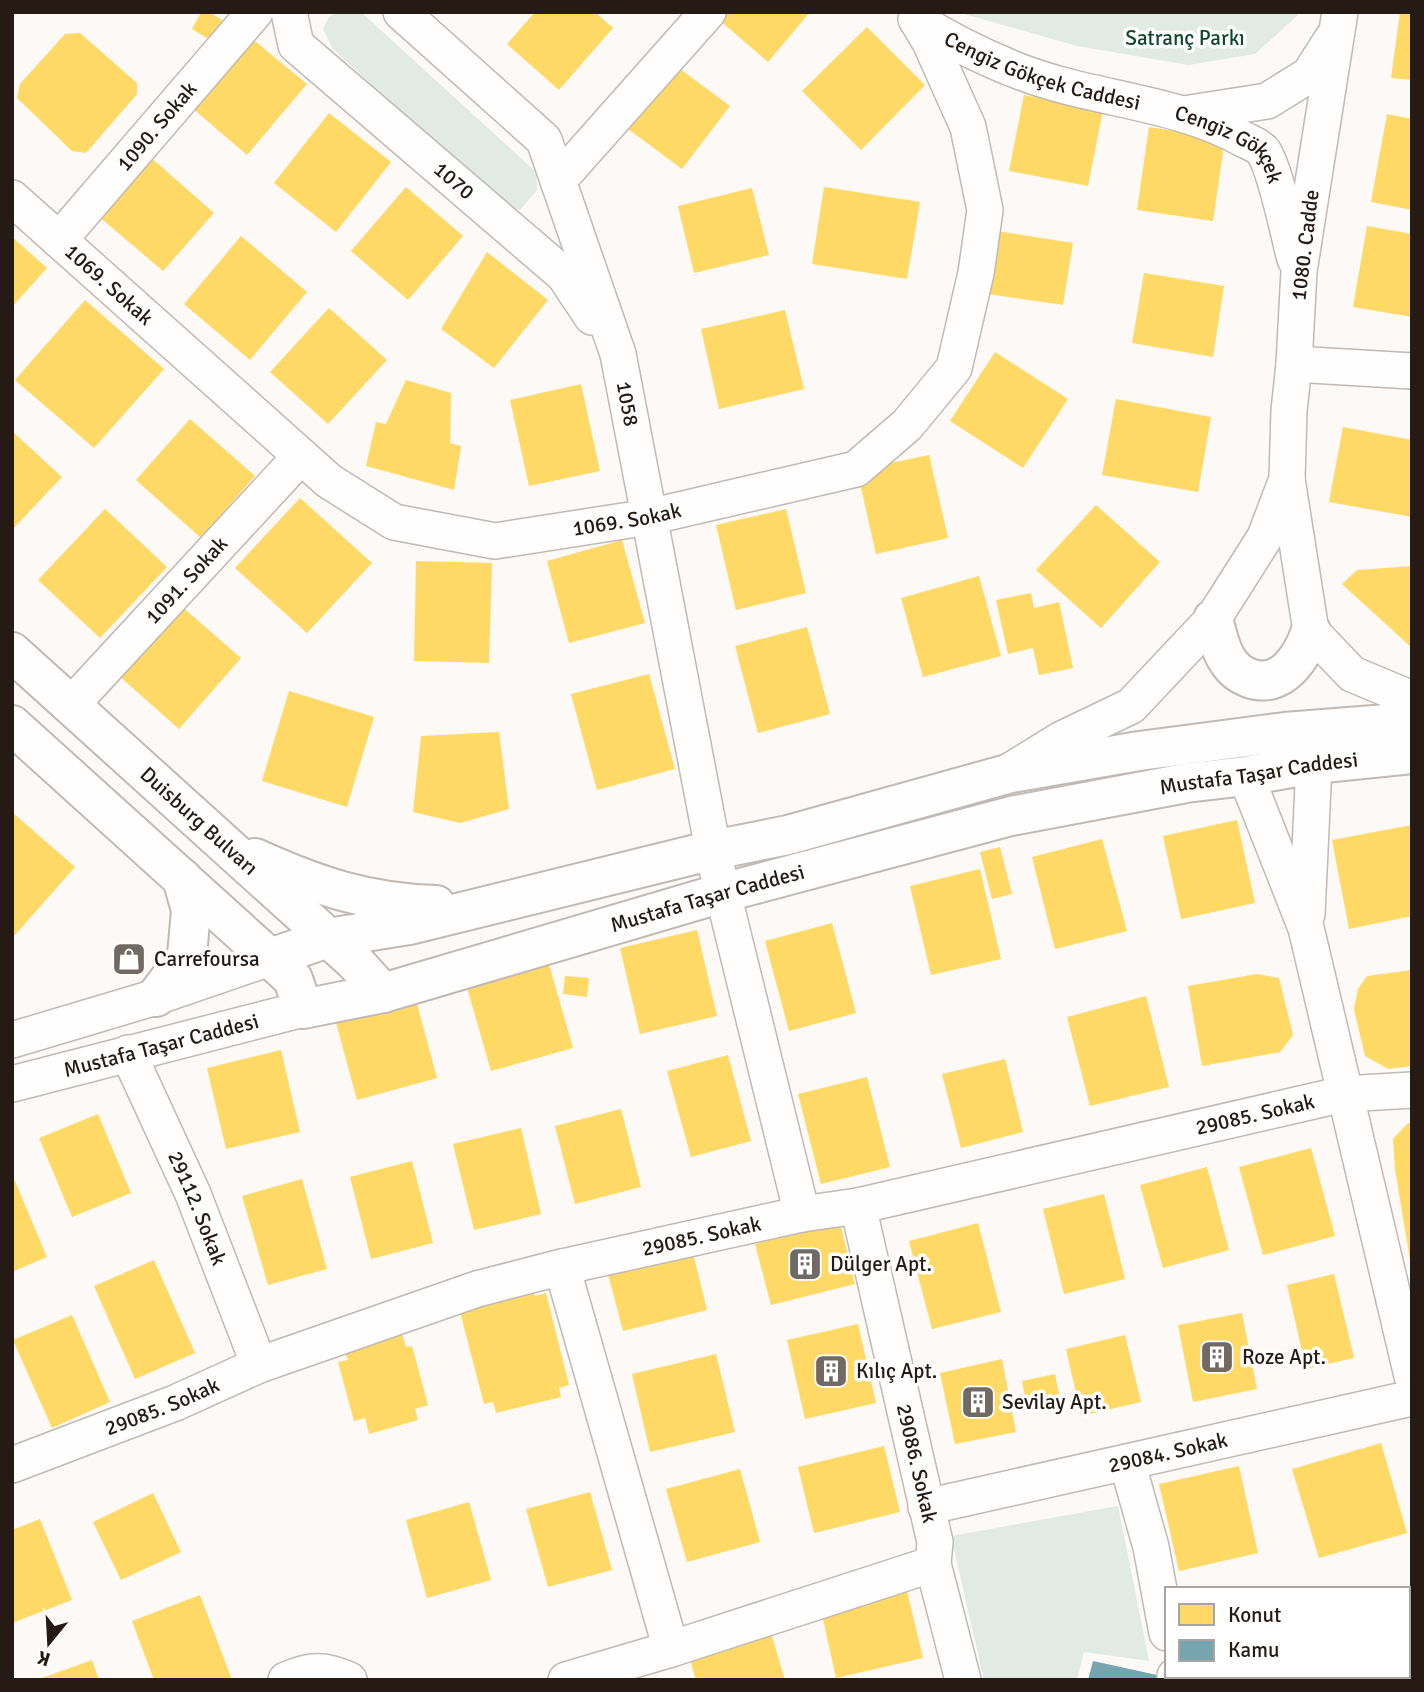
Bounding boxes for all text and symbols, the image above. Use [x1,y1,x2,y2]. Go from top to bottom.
park label: Satranç Parkı [1125,25,1245,51]
street label: Cengiz Gökçek Caddesi [940,26,1143,116]
street label: 1090. Sokak [111,76,203,176]
street label: Cengiz Gökçek [1172,100,1288,187]
street label: 1070 [428,156,480,205]
street label: 1080. Cadde [1285,188,1325,302]
street label: 1069. Sokak [59,238,159,331]
street label: 1058 [610,379,645,428]
street label: 1069. Sokak [571,497,684,542]
street label: 1091. Sokak [140,531,233,629]
street label: Mustafa Taşar Caddesi [1157,747,1359,801]
street label: Duisburg Bulvarı [135,761,263,881]
street label: Mustafa Taşar Caddesi [607,859,807,938]
shop icon: Carrefoursa [110,940,148,978]
place label: Carrefoursa [154,946,260,972]
street label: Mustafa Taşar Caddesi [61,1008,261,1083]
street label: 29085. Sokak [1193,1088,1317,1141]
street label: 29112. Sokak [162,1147,232,1269]
street label: 29085. Sokak [639,1210,764,1262]
building icon: Dülger Apt. [786,1245,824,1283]
place label: Dülger Apt. [830,1251,932,1277]
building icon: Roze Apt. [1198,1338,1236,1376]
place label: Roze Apt. [1242,1344,1326,1370]
building icon: Kılıç Apt. [812,1352,850,1390]
place label: Kılıç Apt. [856,1358,937,1384]
street label: 29085. Sokak [101,1372,224,1441]
building icon: Sevilay Apt. [959,1383,997,1421]
place label: Sevilay Apt. [1002,1389,1107,1415]
street label: 29086. Sokak [891,1401,943,1526]
street label: 29084. Sokak [1106,1427,1230,1479]
legend [1165,1587,1410,1678]
text: Konut [1228,1602,1281,1628]
north arrow [14,1608,84,1678]
text: Kamu [1228,1637,1279,1663]
text: K [35,1645,53,1671]

